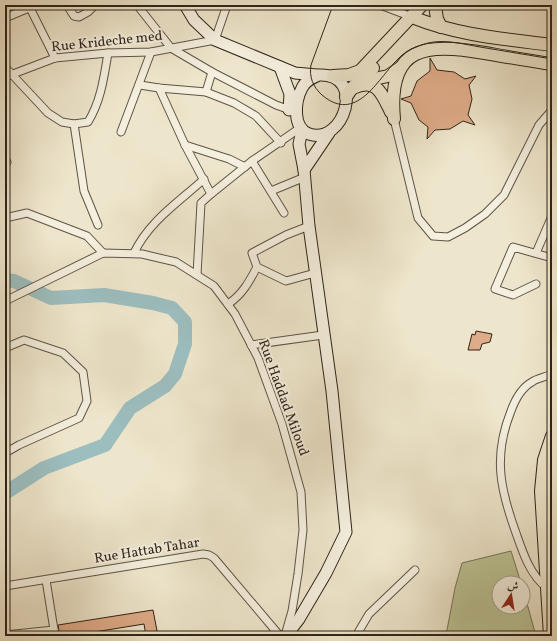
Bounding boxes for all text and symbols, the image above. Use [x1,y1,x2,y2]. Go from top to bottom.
street label: Rue Krideche med [51,27,164,57]
street label: Rue Haddad Miloud [253,337,313,459]
street label: Rue Hattab Tahar [93,533,201,569]
north arrow [491,575,531,615]
text: ش [506,578,520,595]

